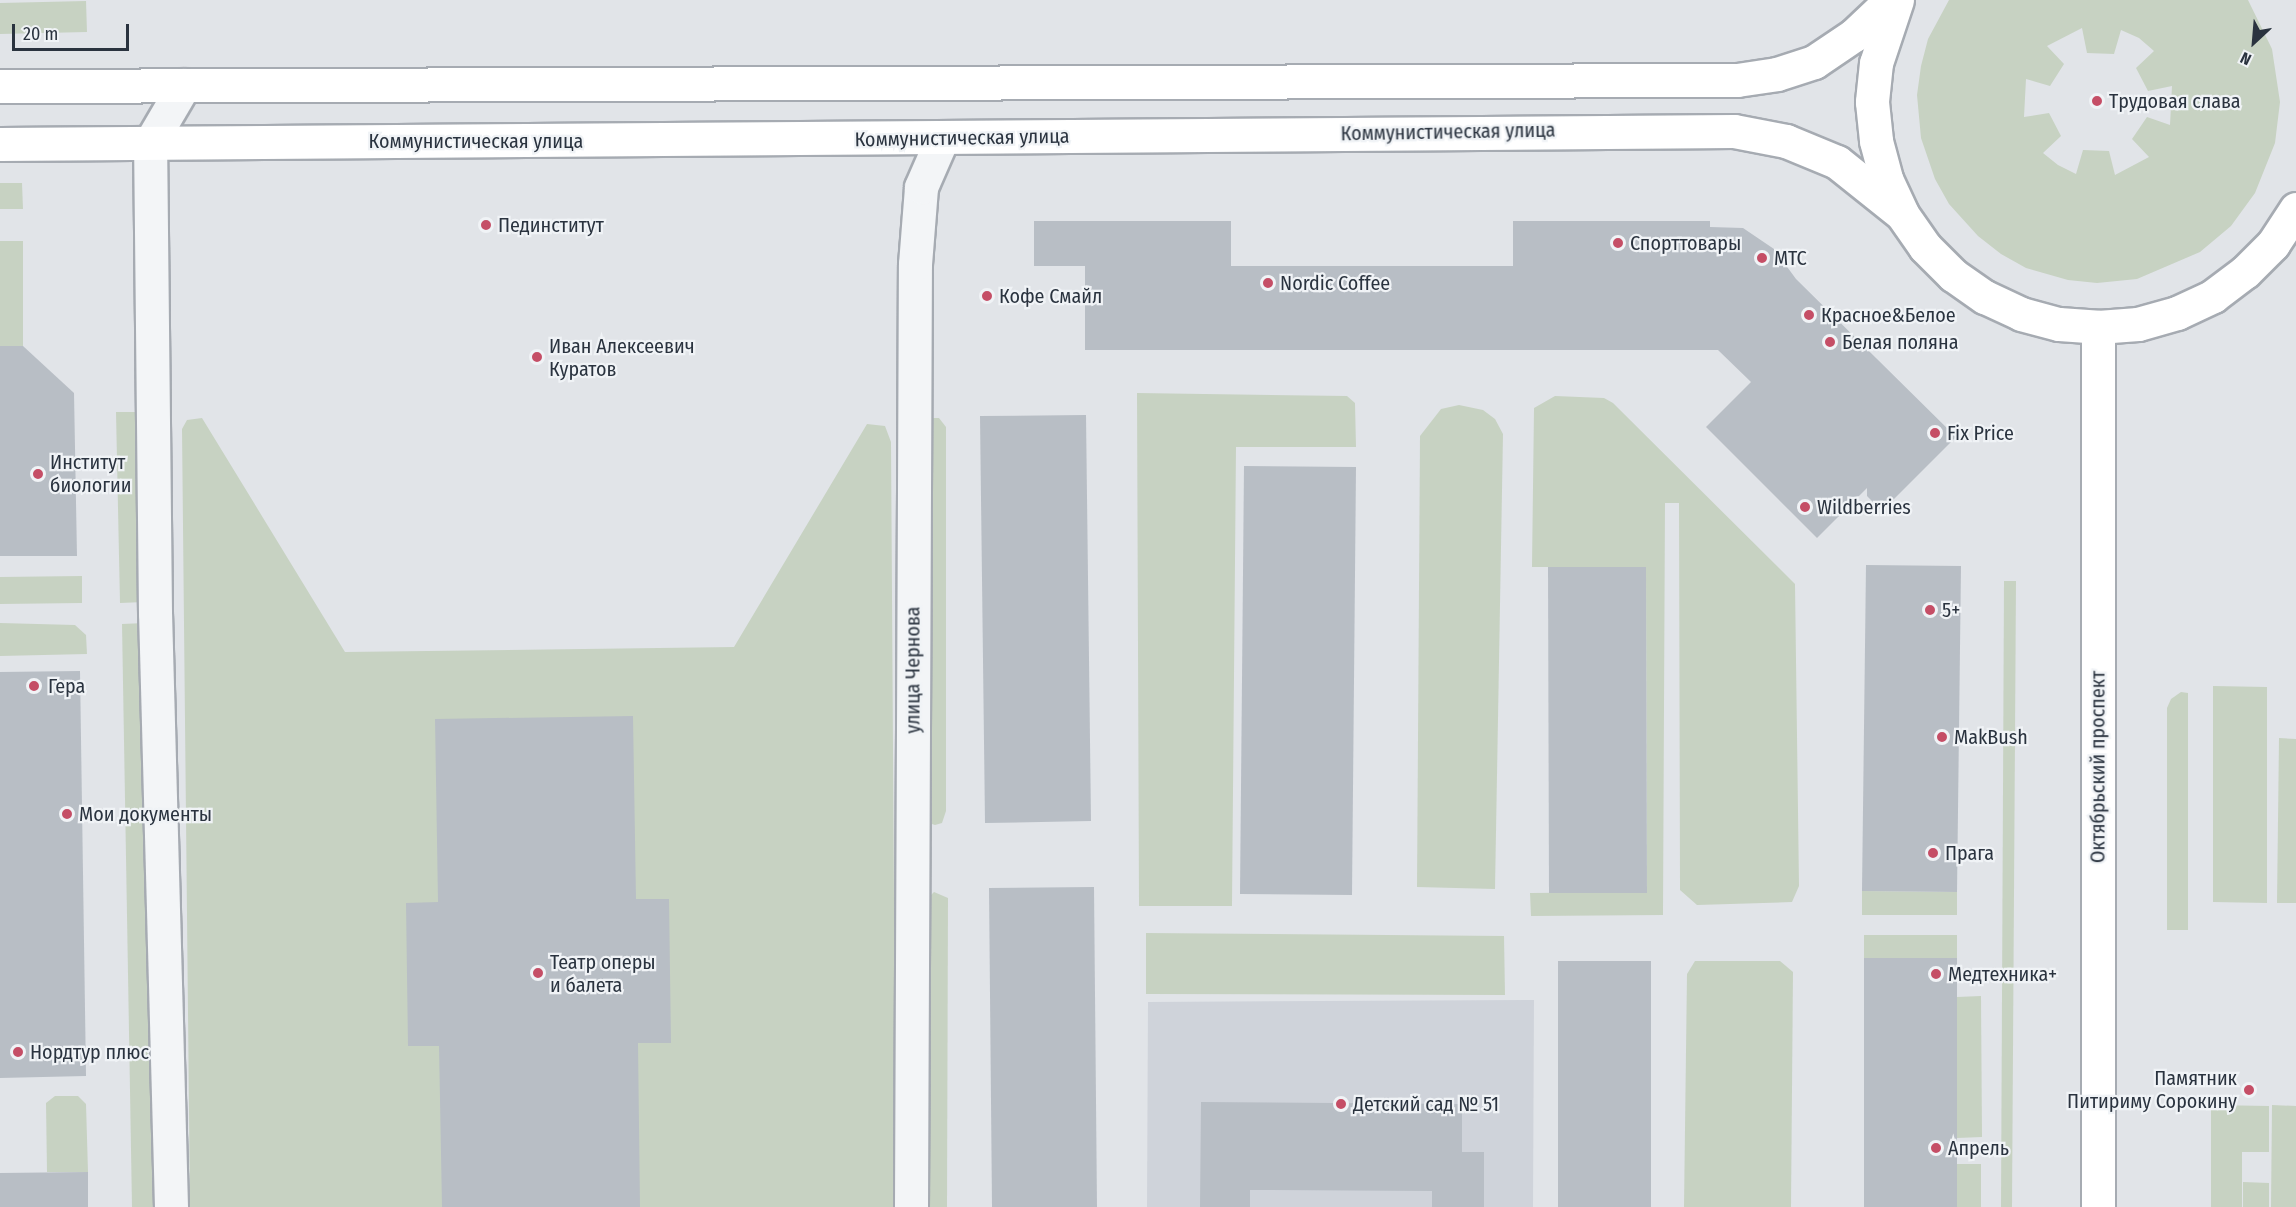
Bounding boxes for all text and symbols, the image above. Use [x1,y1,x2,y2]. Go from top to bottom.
scale bar [15,12,132,50]
north arrow [2224,12,2284,72]
text: 20 m [23,23,58,45]
text: N [2237,48,2254,69]
place label: Трудовая слава [2109,89,2241,113]
marker: Трудовая слава [2090,94,2104,108]
street label: Коммунистическая улица [1340,118,1556,146]
street label: Коммунистическая улица [854,124,1070,152]
street label: Коммунистическая улица [369,129,583,153]
place label: Пединститут [498,213,604,237]
marker: Пединститут [479,218,493,232]
place label: Спорттовары [1630,231,1741,255]
marker: Спорттовары [1611,236,1625,250]
place label: МТС [1774,246,1807,270]
marker: МТС [1755,251,1769,265]
place label: Nordic Coffee [1280,271,1390,295]
marker: Nordic Coffee [1261,276,1275,290]
place label: Кофе Смайл [999,284,1102,308]
marker: Кофе Смайл [980,289,994,303]
place label: Красное&Белое [1821,303,1956,327]
marker: Красное&Белое [1802,308,1816,322]
place label: Белая поляна [1842,330,1958,354]
place label: Иван Алексеевич Куратов [549,334,695,381]
marker: Белая поляна [1823,335,1837,349]
marker: Иван Алексеевич Куратов [530,350,544,364]
place label: Fix Price [1947,421,2014,445]
marker: Fix Price [1928,426,1942,440]
place label: Институт биологии [50,450,131,497]
marker: Институт биологии [31,467,45,481]
place label: Wildberries [1817,495,1911,519]
marker: Wildberries [1798,500,1812,514]
place label: 5+ [1942,598,1960,622]
marker: 5+ [1923,603,1937,617]
street label: улица Чернова [901,606,925,734]
street label: Октябрьский проспект [2086,671,2110,863]
place label: Гера [48,674,85,698]
marker: Гера [25,677,43,695]
place label: MakBush [1954,725,2028,749]
marker: MakBush [1935,730,1949,744]
place label: Мои документы [79,802,212,826]
marker: Мои документы [60,807,74,821]
place label: Прага [1945,841,1994,865]
marker: Прага [1926,846,1940,860]
place label: Театр оперы и балета [550,950,656,997]
place label: Медтехника+ [1948,962,2057,986]
marker: Театр оперы и балета [531,966,545,980]
marker: Медтехника+ [1929,967,1943,981]
place label: Нордтур плюс [30,1040,149,1064]
marker: Нордтур плюс [11,1045,25,1059]
place label: Памятник Питириму Сорокину [2067,1066,2237,1113]
marker: Памятник Питириму Сорокину [2242,1083,2256,1097]
place label: Детский сад № 51 [1353,1092,1499,1116]
marker: Детский сад № 51 [1334,1097,1348,1111]
place label: Апрель [1948,1136,2009,1160]
marker: Апрель [1929,1141,1943,1155]

